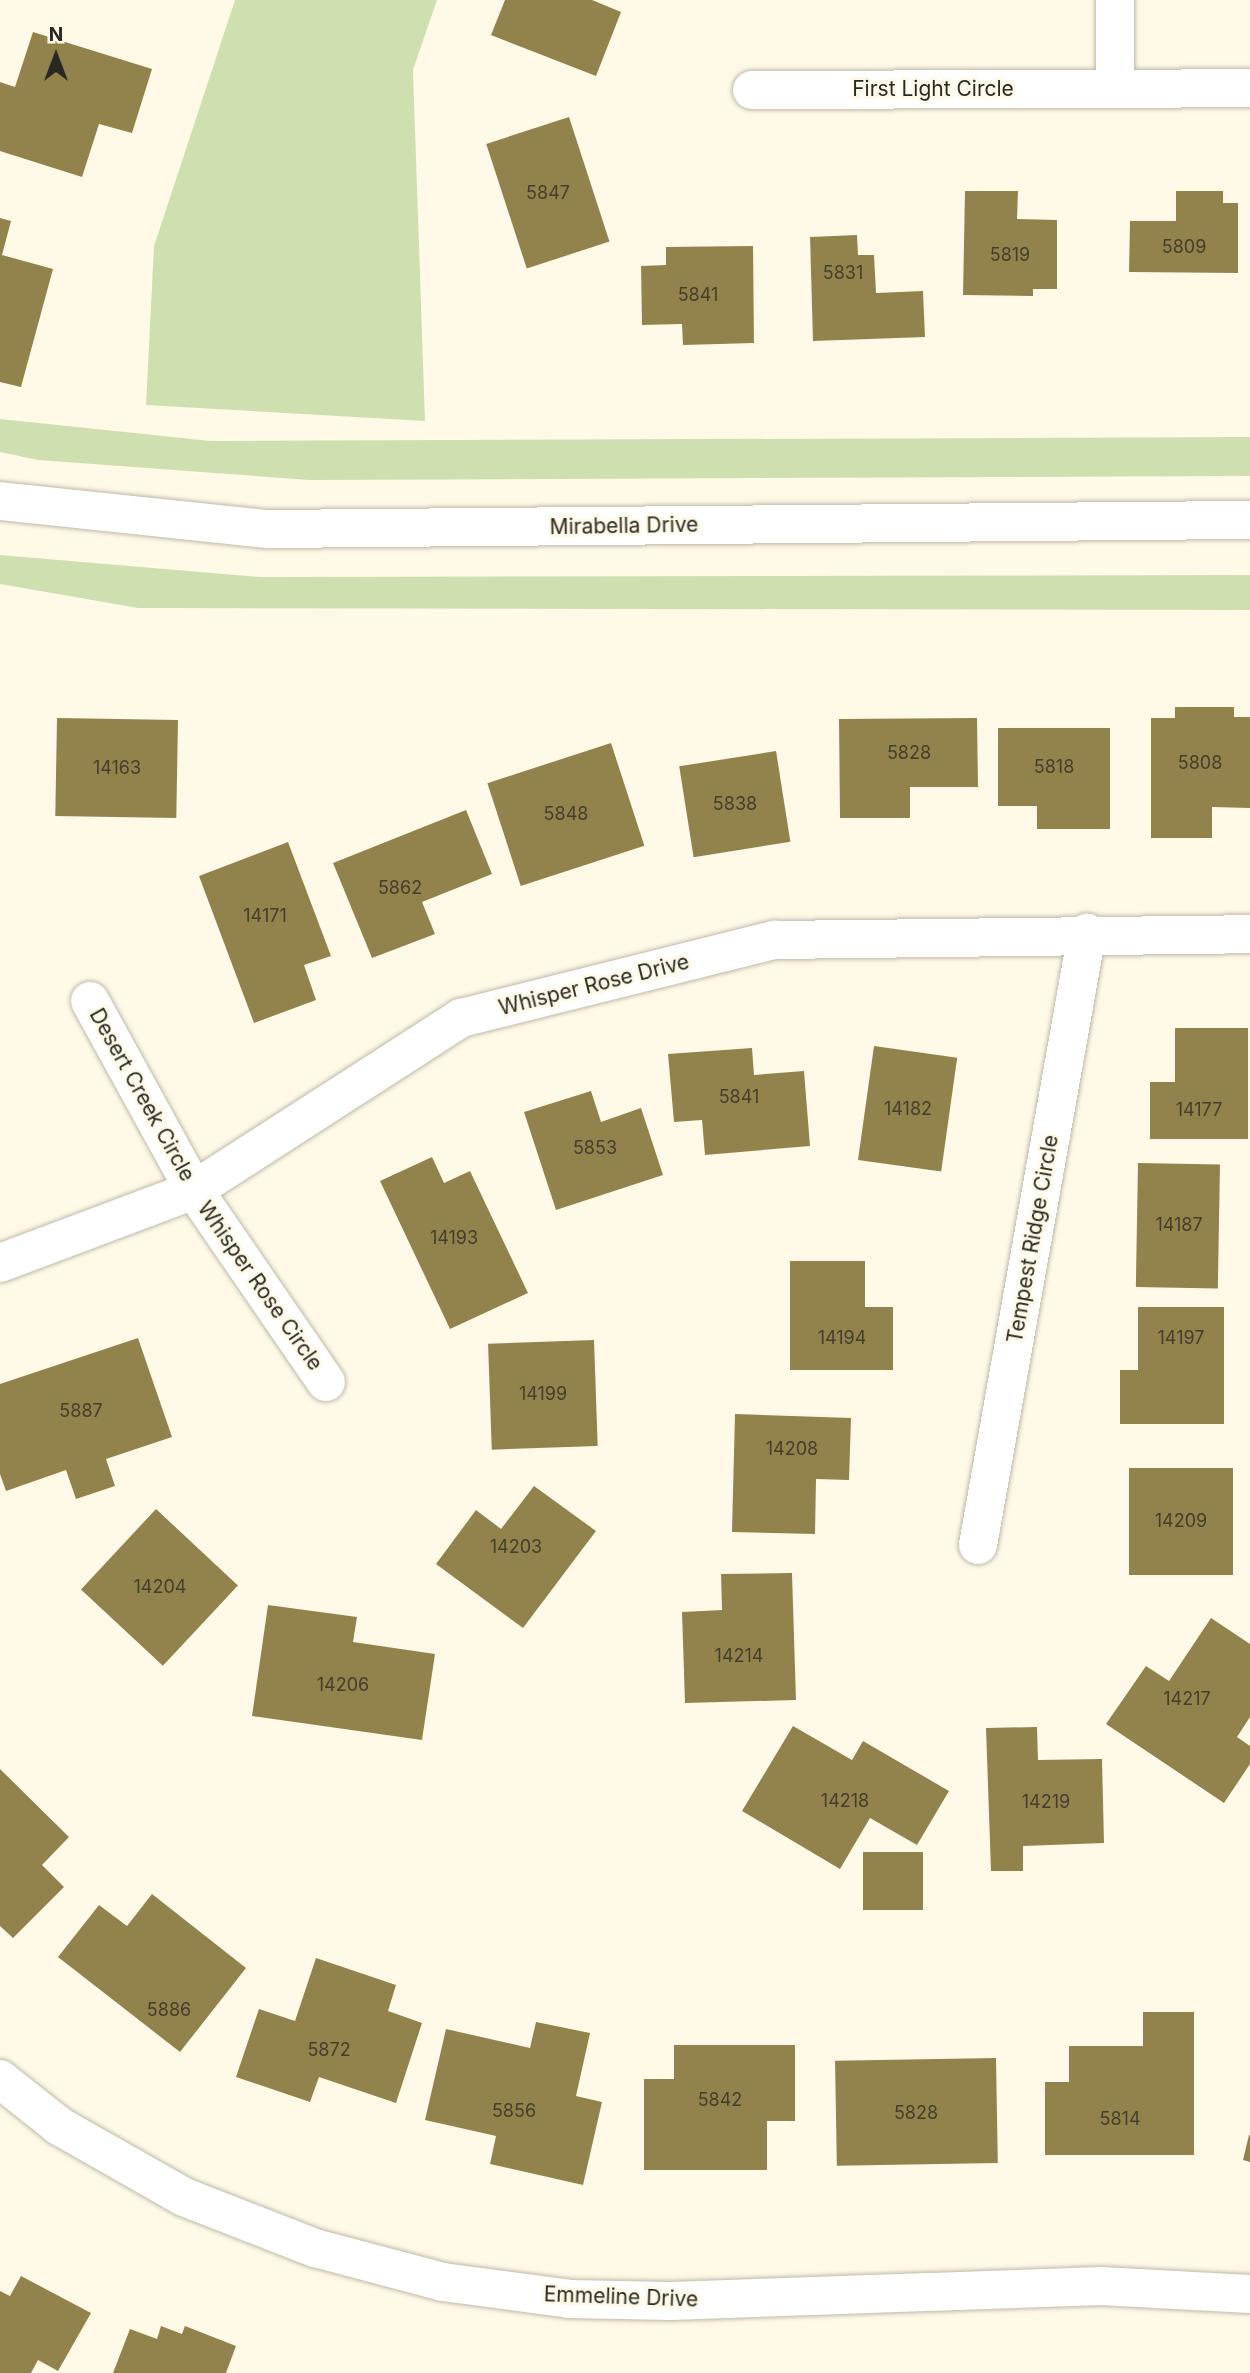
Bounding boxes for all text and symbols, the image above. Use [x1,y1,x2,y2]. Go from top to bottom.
north arrow [21,21,91,91]
text: N [49,23,63,46]
street label: First Light Circle [852,76,1014,102]
house number: 5847 [526,182,570,204]
house number: 5809 [1162,236,1206,258]
house number: 5819 [990,244,1030,266]
house number: 5831 [823,262,863,284]
house number: 5841 [678,284,718,306]
street label: Mirabella Drive [549,512,699,540]
house number: 5828 [887,742,931,764]
house number: 5808 [1178,752,1222,774]
house number: 5818 [1034,756,1074,778]
house number: 14163 [93,757,141,779]
house number: 5838 [713,793,757,815]
house number: 5848 [544,803,588,825]
house number: 5862 [378,877,422,899]
house number: 14171 [243,905,287,927]
street label: Whisper Rose Drive [496,949,692,1021]
street label: Desert Creek Circle [84,1004,200,1186]
house number: 5841 [719,1086,759,1108]
house number: 14182 [884,1098,932,1120]
house number: 14177 [1176,1099,1222,1121]
street label: Tempest Ridge Circle [1002,1133,1064,1345]
house number: 5853 [573,1137,617,1159]
street label: Whisper Rose Circle [192,1197,328,1375]
house number: 14187 [1155,1214,1203,1236]
house number: 14193 [430,1227,478,1249]
house number: 14194 [818,1327,866,1349]
house number: 14197 [1158,1327,1204,1349]
house number: 14199 [519,1383,567,1405]
house number: 5887 [59,1400,103,1422]
house number: 14208 [766,1438,818,1460]
house number: 14209 [1155,1510,1207,1532]
house number: 14203 [490,1536,542,1558]
house number: 14204 [134,1576,186,1598]
house number: 14214 [715,1645,763,1667]
house number: 14206 [317,1674,369,1696]
house number: 14217 [1163,1688,1211,1710]
house number: 14218 [821,1790,869,1812]
house number: 14219 [1022,1791,1070,1813]
house number: 5886 [147,1999,191,2021]
house number: 5872 [307,2039,351,2061]
house number: 5842 [698,2089,742,2111]
house number: 5856 [492,2100,536,2122]
house number: 5828 [894,2102,938,2124]
house number: 5814 [1099,2108,1141,2130]
street label: Emmeline Drive [543,2282,699,2312]

